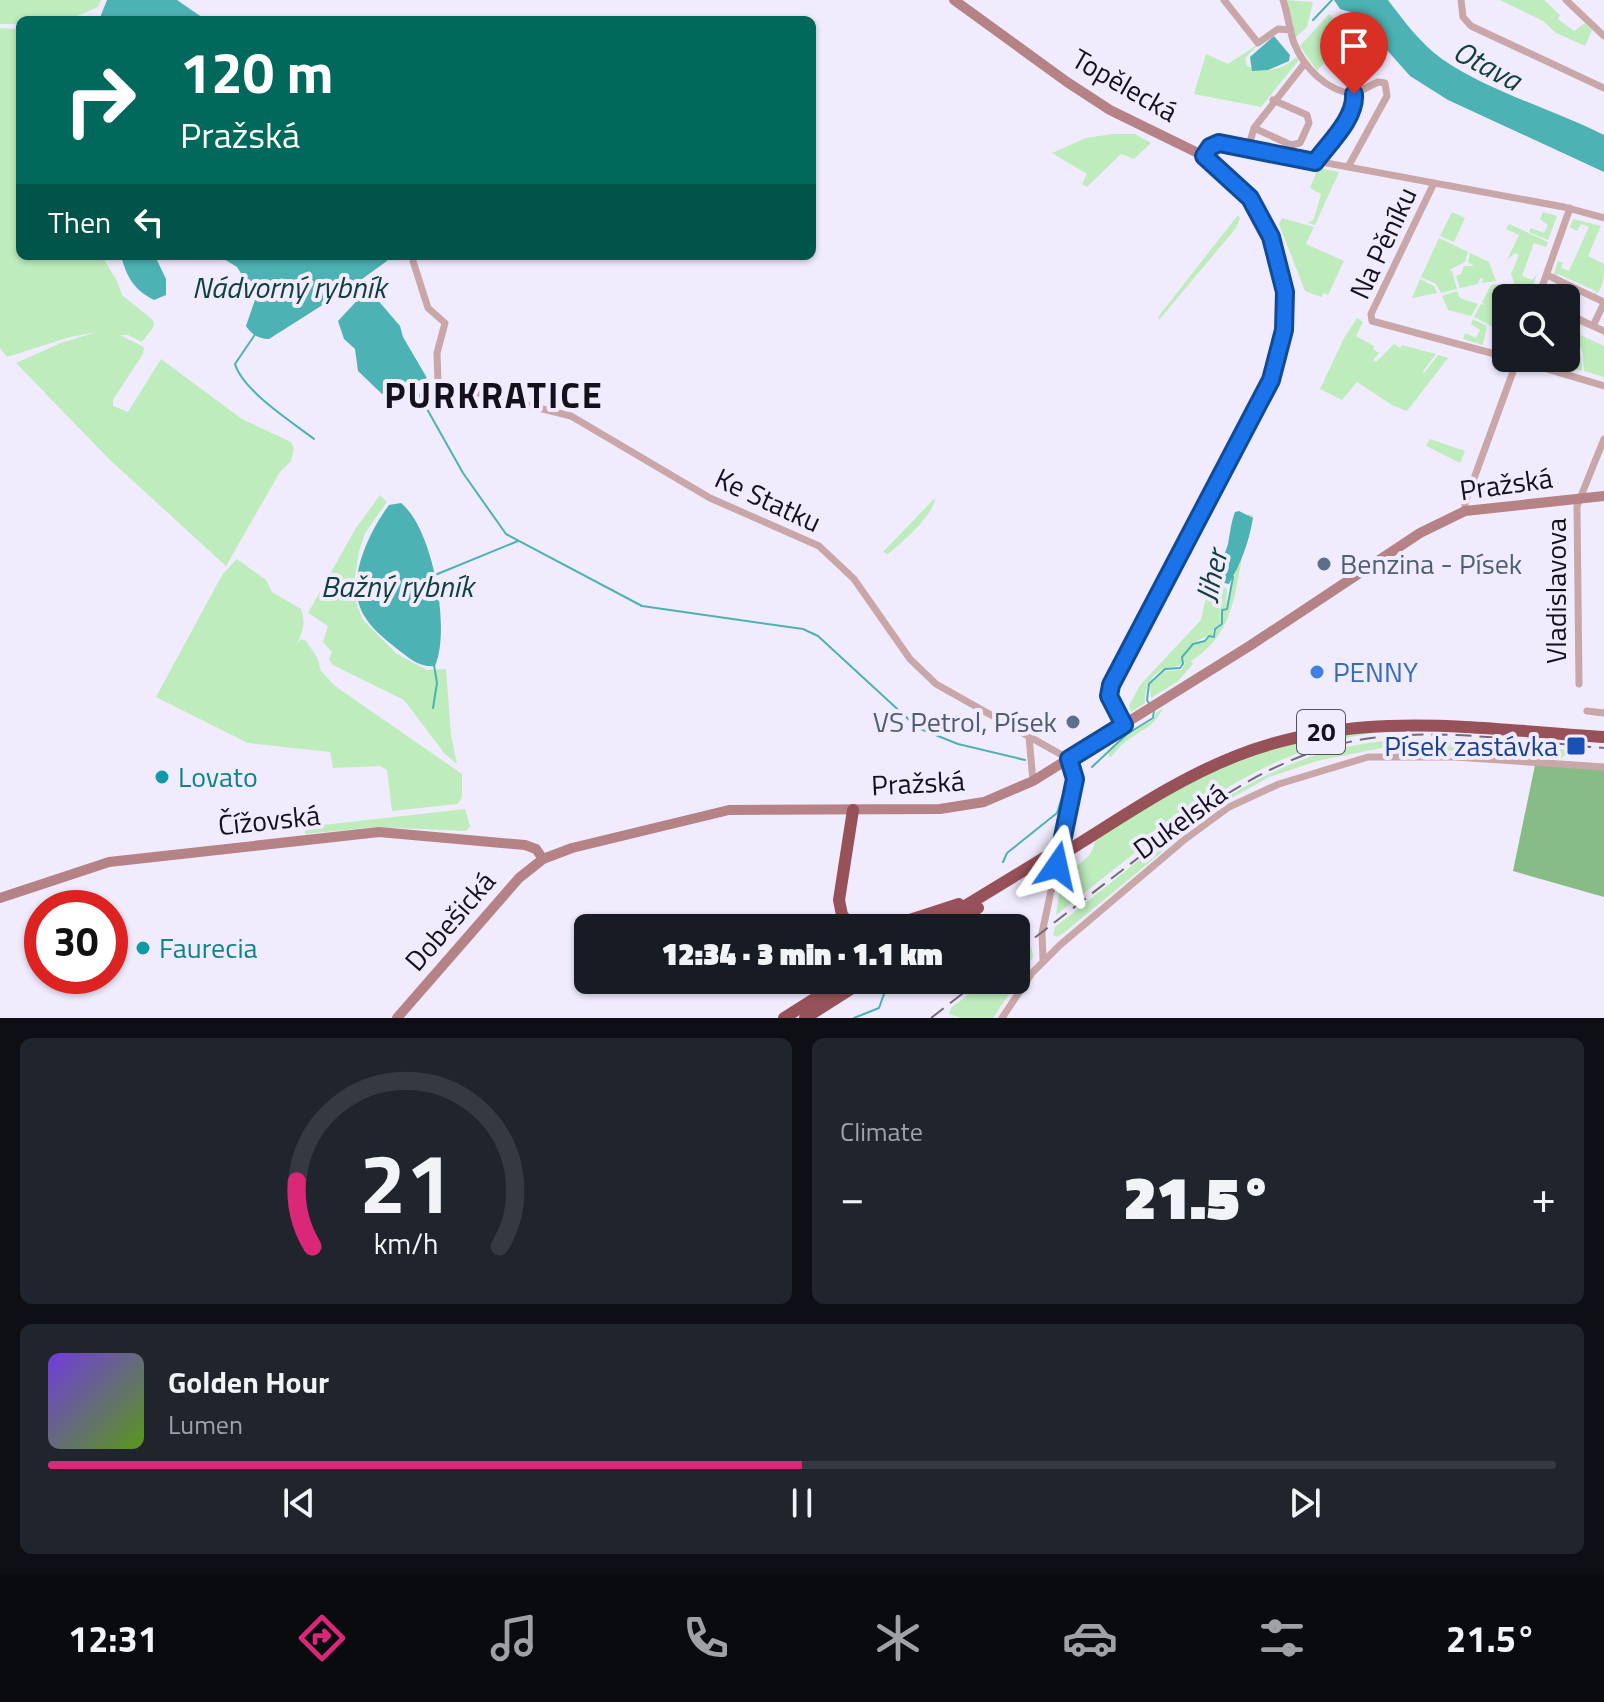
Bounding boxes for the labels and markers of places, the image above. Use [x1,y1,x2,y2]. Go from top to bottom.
pin [1320,12,1388,94]
place label: Benzina - Písek [1340,542,1522,585]
marker: Benzina - Písek [1315,555,1333,573]
place label: PENNY [1333,650,1418,693]
marker: PENNY [1308,663,1326,681]
place label: VS Petrol, Písek [873,700,1057,743]
marker: VS Petrol, Písek [1064,713,1082,731]
place label: Písek zastávka [1384,724,1558,767]
marker: Písek zastávka [1565,735,1587,757]
place label: Lovato [178,755,258,798]
marker: Lovato [153,768,171,786]
place label: Faurecia [159,926,258,969]
marker: Faurecia [134,939,152,957]

